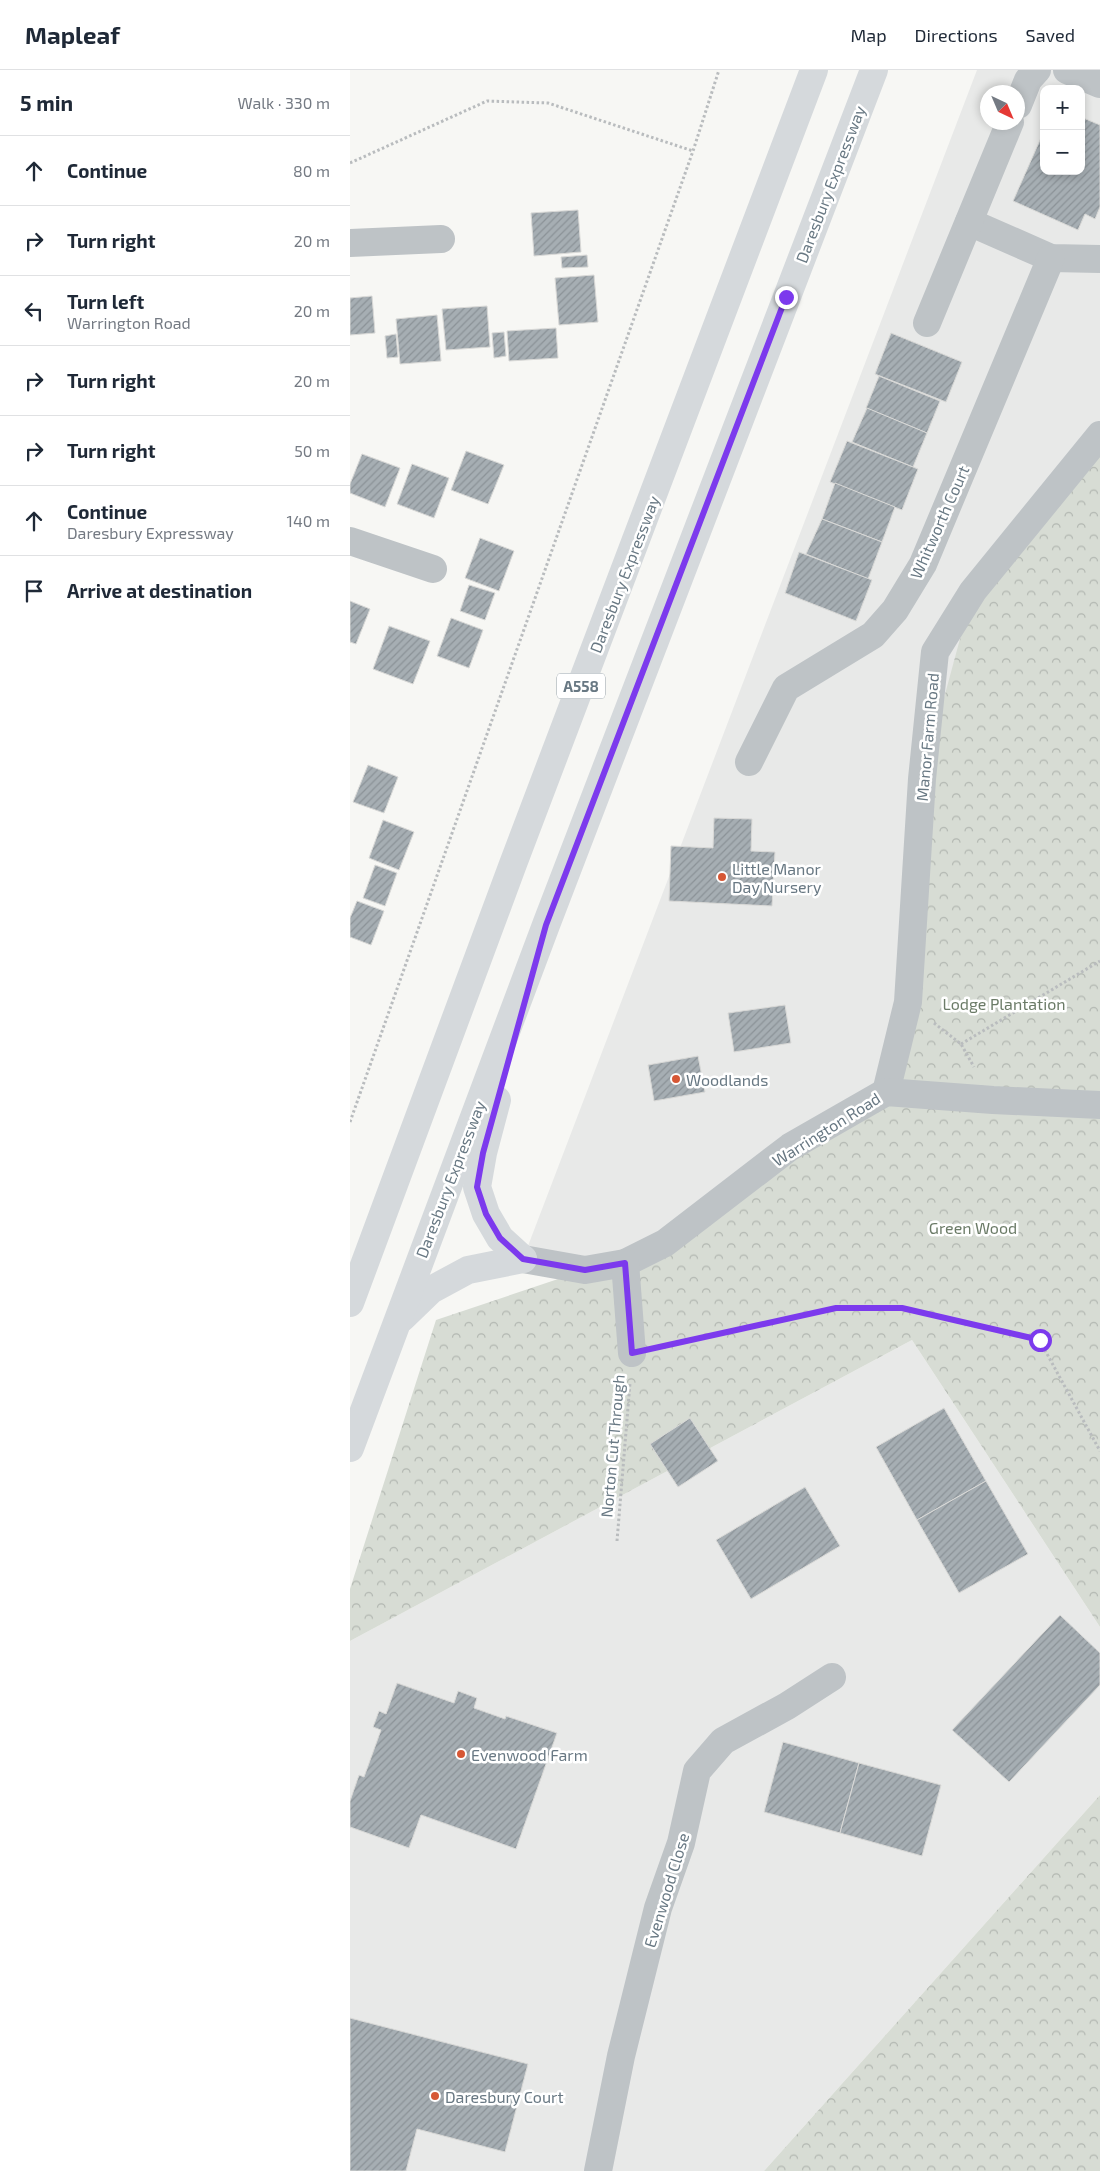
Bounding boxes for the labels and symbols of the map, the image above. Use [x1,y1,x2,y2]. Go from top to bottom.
north arrow [980,85,1025,130]
street label: Daresbury Expressway [791,102,869,265]
route end [775,286,798,309]
street label: Whitworth Court [906,462,972,582]
street label: Daresbury Expressway [585,492,663,655]
street label: Manor Farm Road [912,672,942,802]
road number: A558 [557,674,605,698]
place label: Little Manor Day Nursery [732,859,822,896]
marker: Little Manor Day Nursery [716,871,728,883]
park label: Lodge Plantation [942,994,1066,1013]
place label: Woodlands [686,1070,768,1089]
marker: Woodlands [670,1073,682,1085]
street label: Warrington Road [769,1088,883,1170]
street label: Daresbury Expressway [411,1097,489,1260]
park label: Green Wood [929,1218,1017,1237]
route start [1029,1329,1052,1352]
street label: Norton Cut Through [596,1374,628,1518]
place label: Evenwood Farm [471,1745,588,1764]
marker: Evenwood Farm [455,1748,467,1760]
street label: Evenwood Close [640,1830,692,1950]
place label: Daresbury Court [445,2087,564,2106]
marker: Daresbury Court [429,2090,441,2102]

